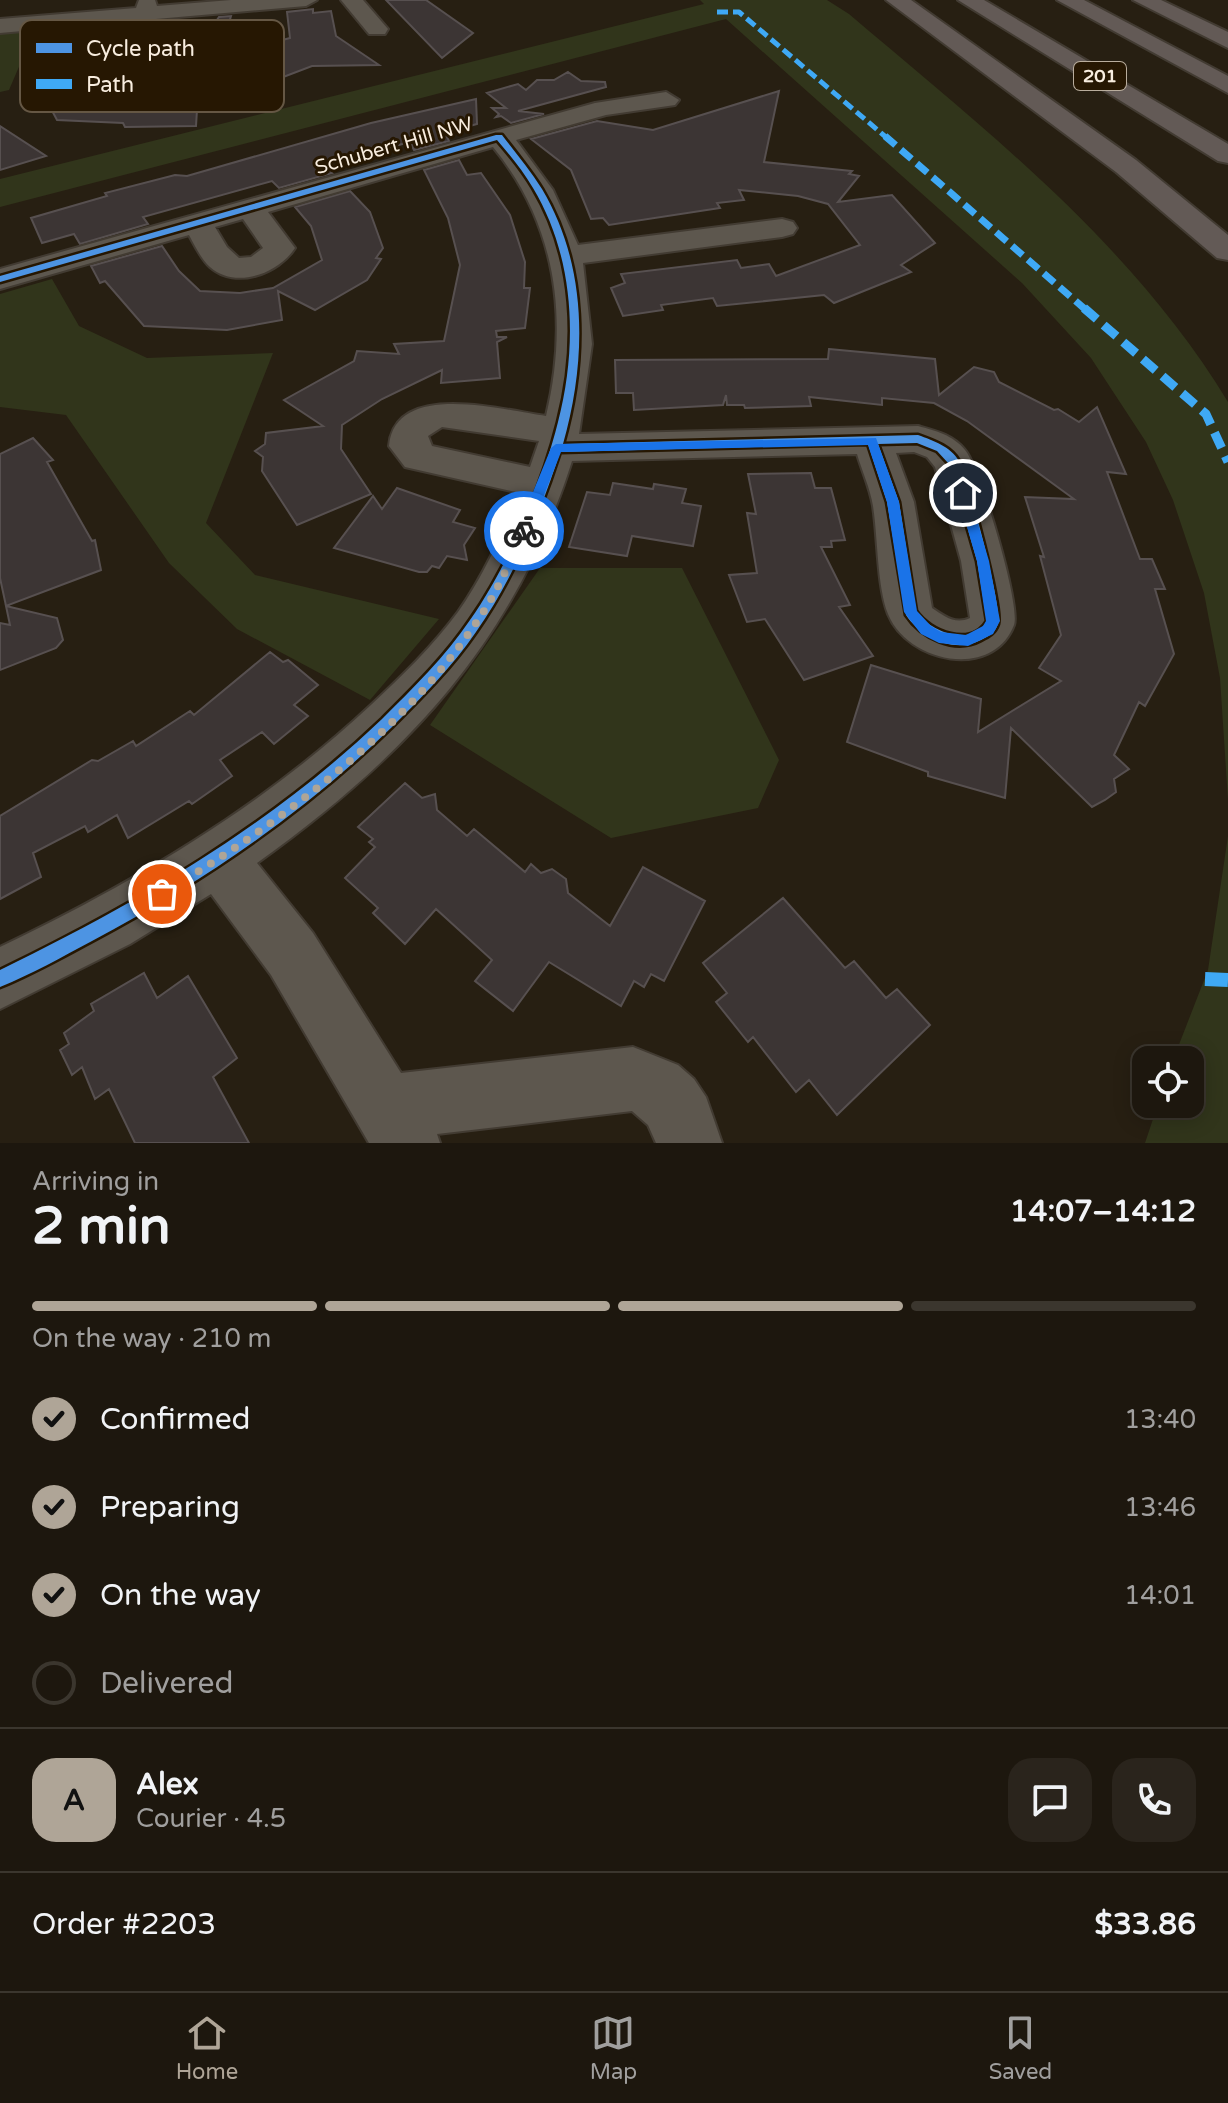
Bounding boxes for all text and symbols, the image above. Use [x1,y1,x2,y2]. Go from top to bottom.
legend [20,20,284,112]
text: Cycle path [86,36,195,62]
road number: 201 [1074,62,1126,90]
text: Path [86,72,134,98]
street label: Schubert Hill NW [312,112,476,180]
pin [929,459,997,527]
icon: home [941,471,985,515]
courier [484,491,564,571]
icon: bike [502,509,546,553]
pin [128,860,196,928]
icon: bag [140,872,184,916]
map controls [1132,1046,1204,1118]
button: locate [1132,1046,1204,1118]
text: Arriving in [32,1166,159,1197]
text: 14:07–14:12 [1010,1193,1196,1230]
text: 2 min [32,1195,171,1258]
text: On the way · 210 m [32,1323,271,1354]
icon: check [32,1397,76,1441]
text: Confirmed [100,1401,251,1438]
text: 13:40 [1124,1404,1196,1435]
icon: check [32,1485,76,1529]
text: Preparing [100,1489,240,1526]
text: 13:46 [1124,1492,1196,1523]
icon: check [32,1573,76,1617]
text: On the way [100,1577,261,1614]
text: 14:01 [1124,1580,1196,1611]
text: Delivered [100,1665,234,1702]
button: chat [1008,1758,1092,1842]
button: phone [1112,1758,1196,1842]
text: Alex [136,1766,199,1803]
text: A [63,1782,85,1819]
text: Courier · 4.5 [136,1803,286,1834]
text: Order #2203 [32,1906,216,1943]
text: $33.86 [1095,1906,1196,1943]
tab: Home [176,2011,238,2085]
tab: Map [590,2011,637,2085]
tab: Saved [989,2011,1052,2085]

